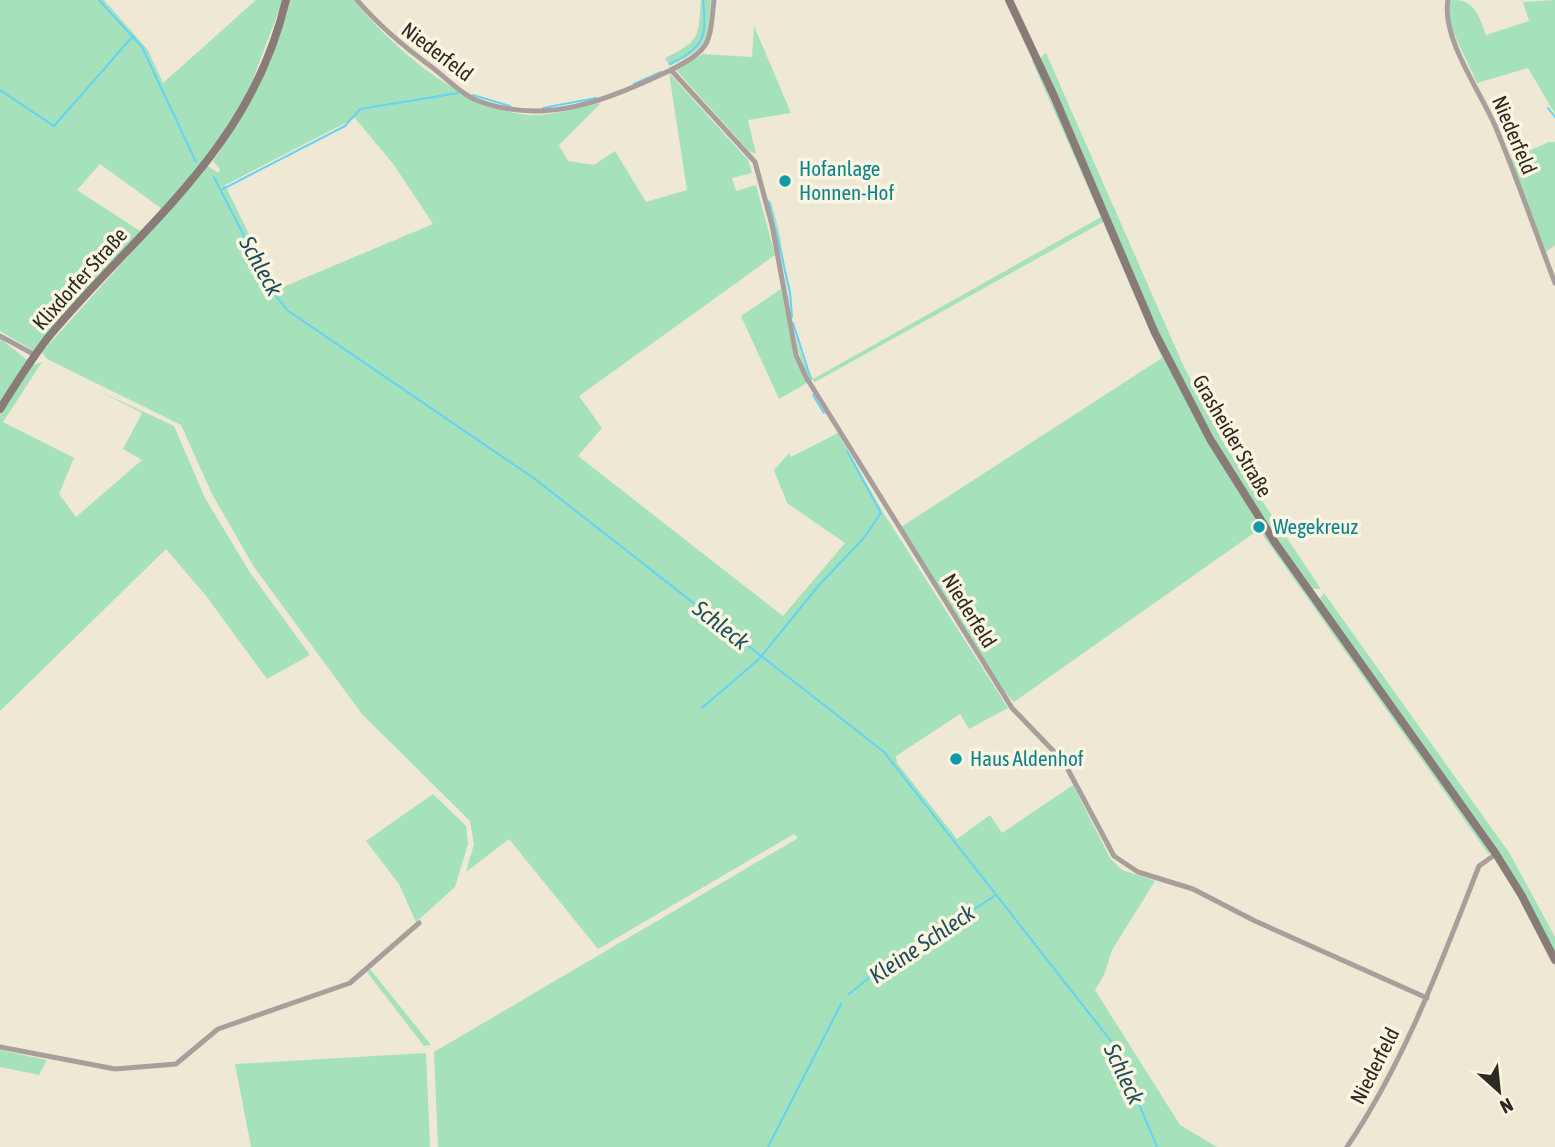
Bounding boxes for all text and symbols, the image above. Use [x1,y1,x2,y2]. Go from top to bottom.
street label: Niederfeld [397,17,478,86]
street label: Niederfeld [1488,92,1542,177]
place label: Hofanlage Honnen-Hof [799,156,894,204]
marker: Hofanlage Honnen-Hof [777,173,793,189]
street label: Klixdorfer Straße [27,222,131,334]
water label: Schleck [234,231,288,301]
street label: Grasheider Straße [1188,370,1278,501]
place label: Wegekreuz [1273,514,1358,538]
marker: Wegekreuz [1251,519,1267,535]
street label: Niederfeld [938,569,1002,652]
water label: Schleck [687,595,755,655]
place label: Haus Aldenhof [970,746,1084,770]
marker: Haus Aldenhof [948,751,964,767]
water label: Kleine Schleck [864,899,980,989]
street label: Niederfeld [1345,1023,1404,1108]
water label: Schleck [1098,1039,1150,1109]
north arrow [1464,1056,1534,1126]
text: N [1497,1094,1517,1118]

